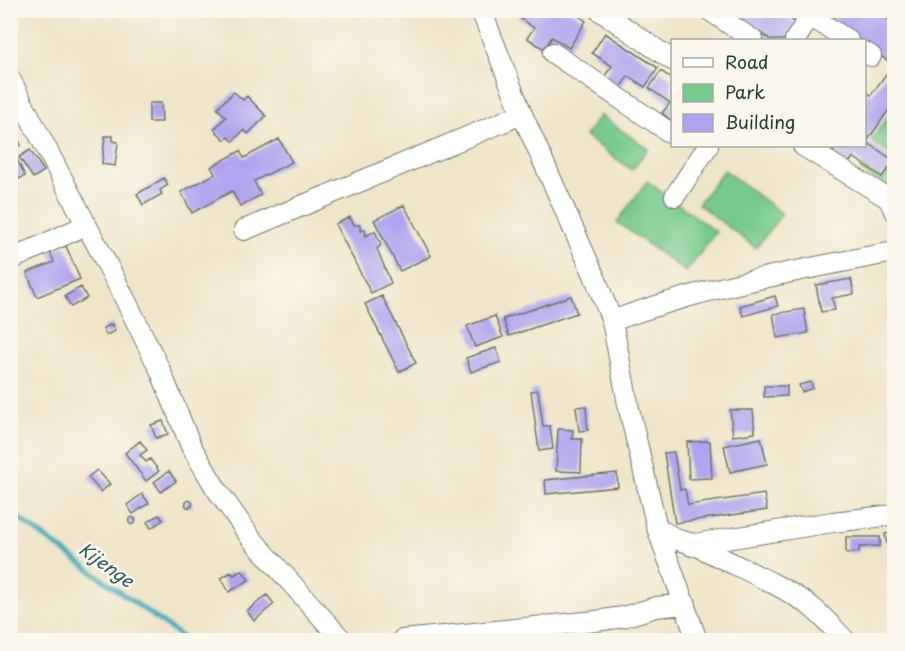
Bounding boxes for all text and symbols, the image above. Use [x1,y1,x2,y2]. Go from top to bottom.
legend [671,39,866,147]
text: Road [725,48,769,75]
text: Park [725,78,765,105]
text: Building [725,108,795,135]
water label: Kijenge [74,535,141,594]

